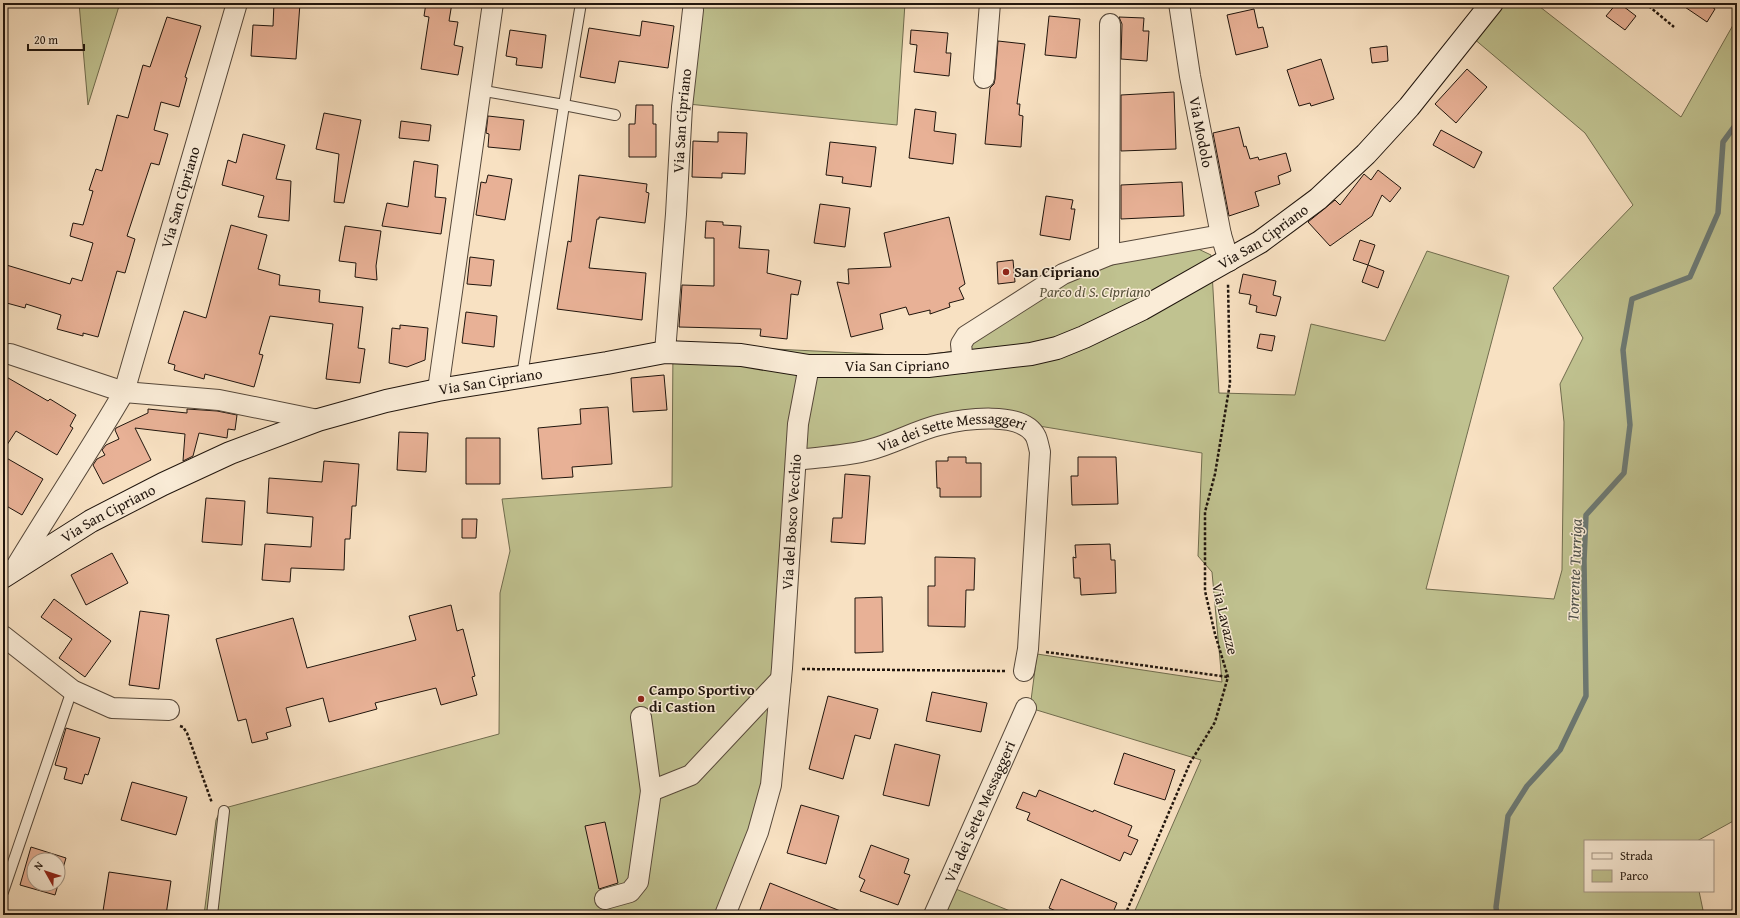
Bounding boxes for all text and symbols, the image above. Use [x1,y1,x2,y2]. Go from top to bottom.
scale bar [28,26,84,52]
text: 20 m [34,31,58,48]
street label: Via San Cipriano [667,67,696,173]
street label: Via Modolo [1184,95,1219,170]
street label: Via San Cipriano [155,144,205,250]
street label: Via San Cipriano [1214,199,1313,274]
place label: San Cipriano [1014,261,1099,282]
marker: San Cipriano [1001,267,1011,277]
park label: Parco di S. Cipriano [1039,281,1151,302]
street label: Via San Cipriano [845,353,951,376]
street label: Via San Cipriano [437,362,544,400]
street label: Via dei Sette Messaggeri [875,408,1031,457]
street label: Via del Bosco Vecchio [776,453,806,591]
street label: Via San Cipriano [57,479,159,548]
water label: Torrente Turriga [1560,518,1588,622]
street label: Via Lavazze [1207,581,1244,657]
place label: Campo Sportivo di Castion [649,679,755,717]
marker: Campo Sportivo di Castion [636,694,646,704]
street label: Via dei Sette Messaggeri [939,737,1020,886]
legend [1584,840,1714,892]
text: Strada [1620,847,1653,864]
north arrow [26,852,66,892]
text: N [30,857,47,874]
text: Parco [1620,867,1648,884]

